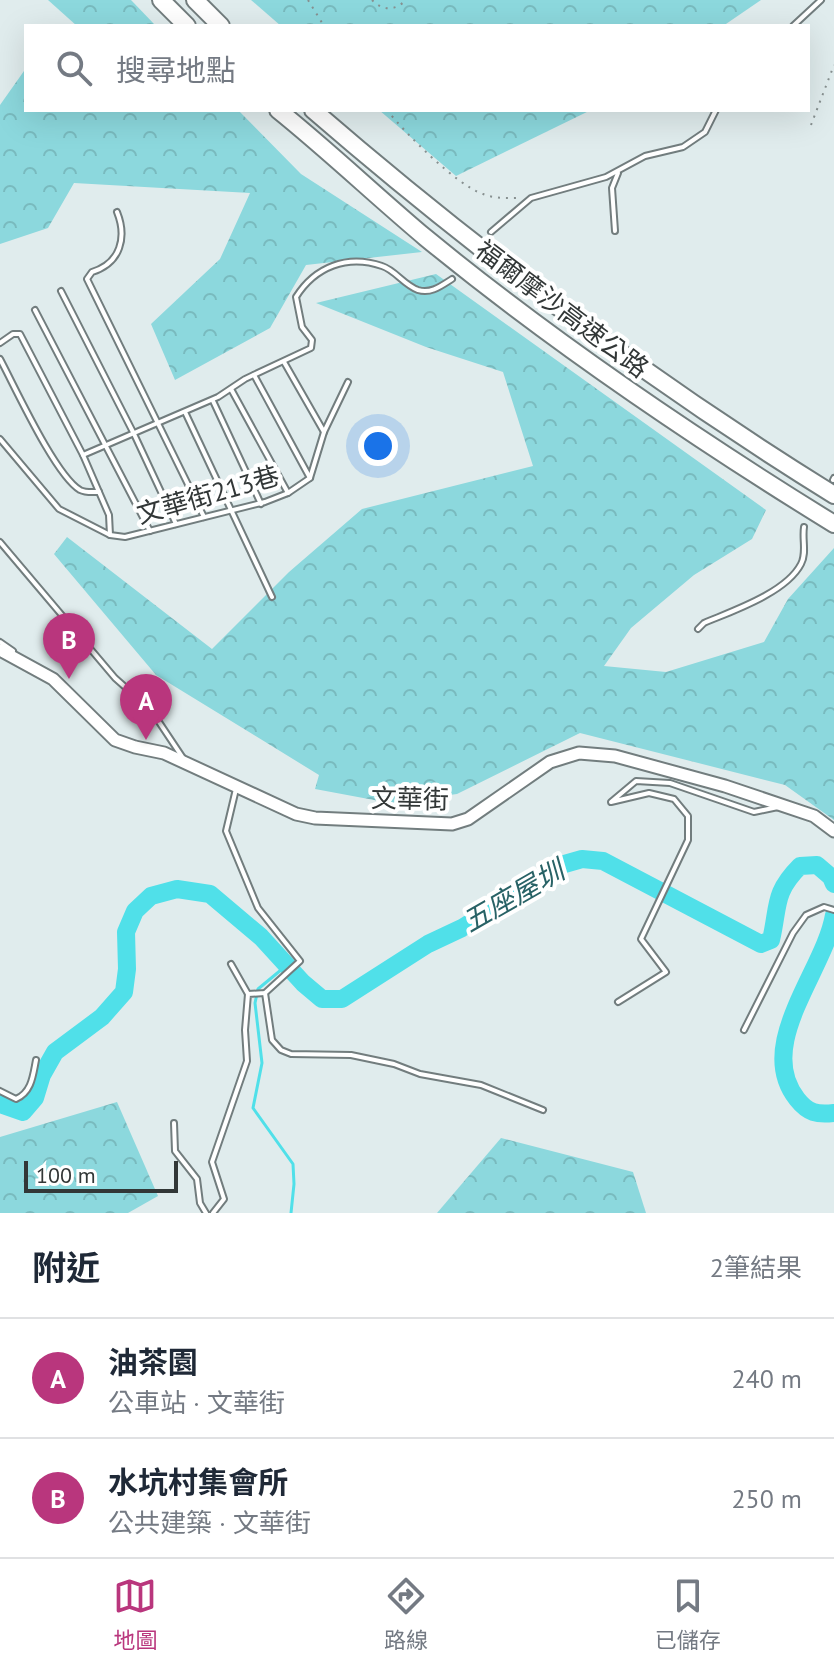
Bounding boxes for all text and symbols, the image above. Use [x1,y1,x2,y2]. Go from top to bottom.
search box [24,24,810,112]
icon: search [52,46,96,90]
text: 搜尋地點 [116,50,236,89]
street label: 福爾摩沙高速公路 [469,233,655,384]
your location [358,426,398,466]
street label: 文華街213巷 [133,458,283,531]
pin: B [43,613,95,679]
pin: A [120,674,172,740]
street label: 文華街 [371,781,449,816]
water label: 五座屋圳 [455,850,574,940]
scale bar [24,1157,178,1193]
text: 100 m [36,1161,96,1189]
text: 附近 [32,1245,100,1289]
text: 2筆結果 [710,1251,802,1284]
text: 油茶園 [108,1342,198,1381]
text: A [50,1362,66,1395]
text: 240 m [731,1362,802,1395]
text: 公車站 · 文華街 [108,1386,285,1419]
text: 水坑村集會所 [108,1462,288,1501]
text: B [50,1482,66,1515]
text: 250 m [731,1482,802,1515]
text: 公共建築 · 文華街 [108,1506,311,1539]
tab: 地圖 [113,1574,157,1654]
tab: 路線 [384,1574,428,1654]
tab: 已儲存 [655,1574,721,1654]

